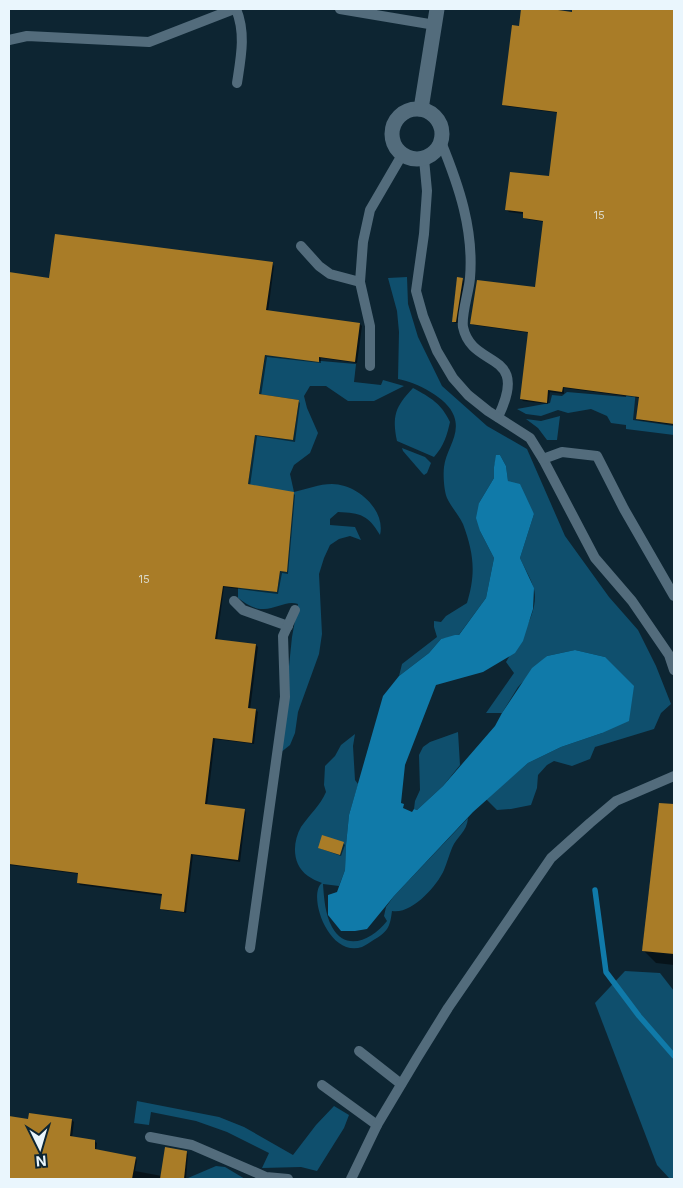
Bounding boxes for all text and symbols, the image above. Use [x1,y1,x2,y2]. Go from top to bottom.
house number: 15 [593,208,605,222]
house number: 15 [138,572,150,586]
north arrow [15,1123,65,1173]
text: N [35,1153,47,1170]

